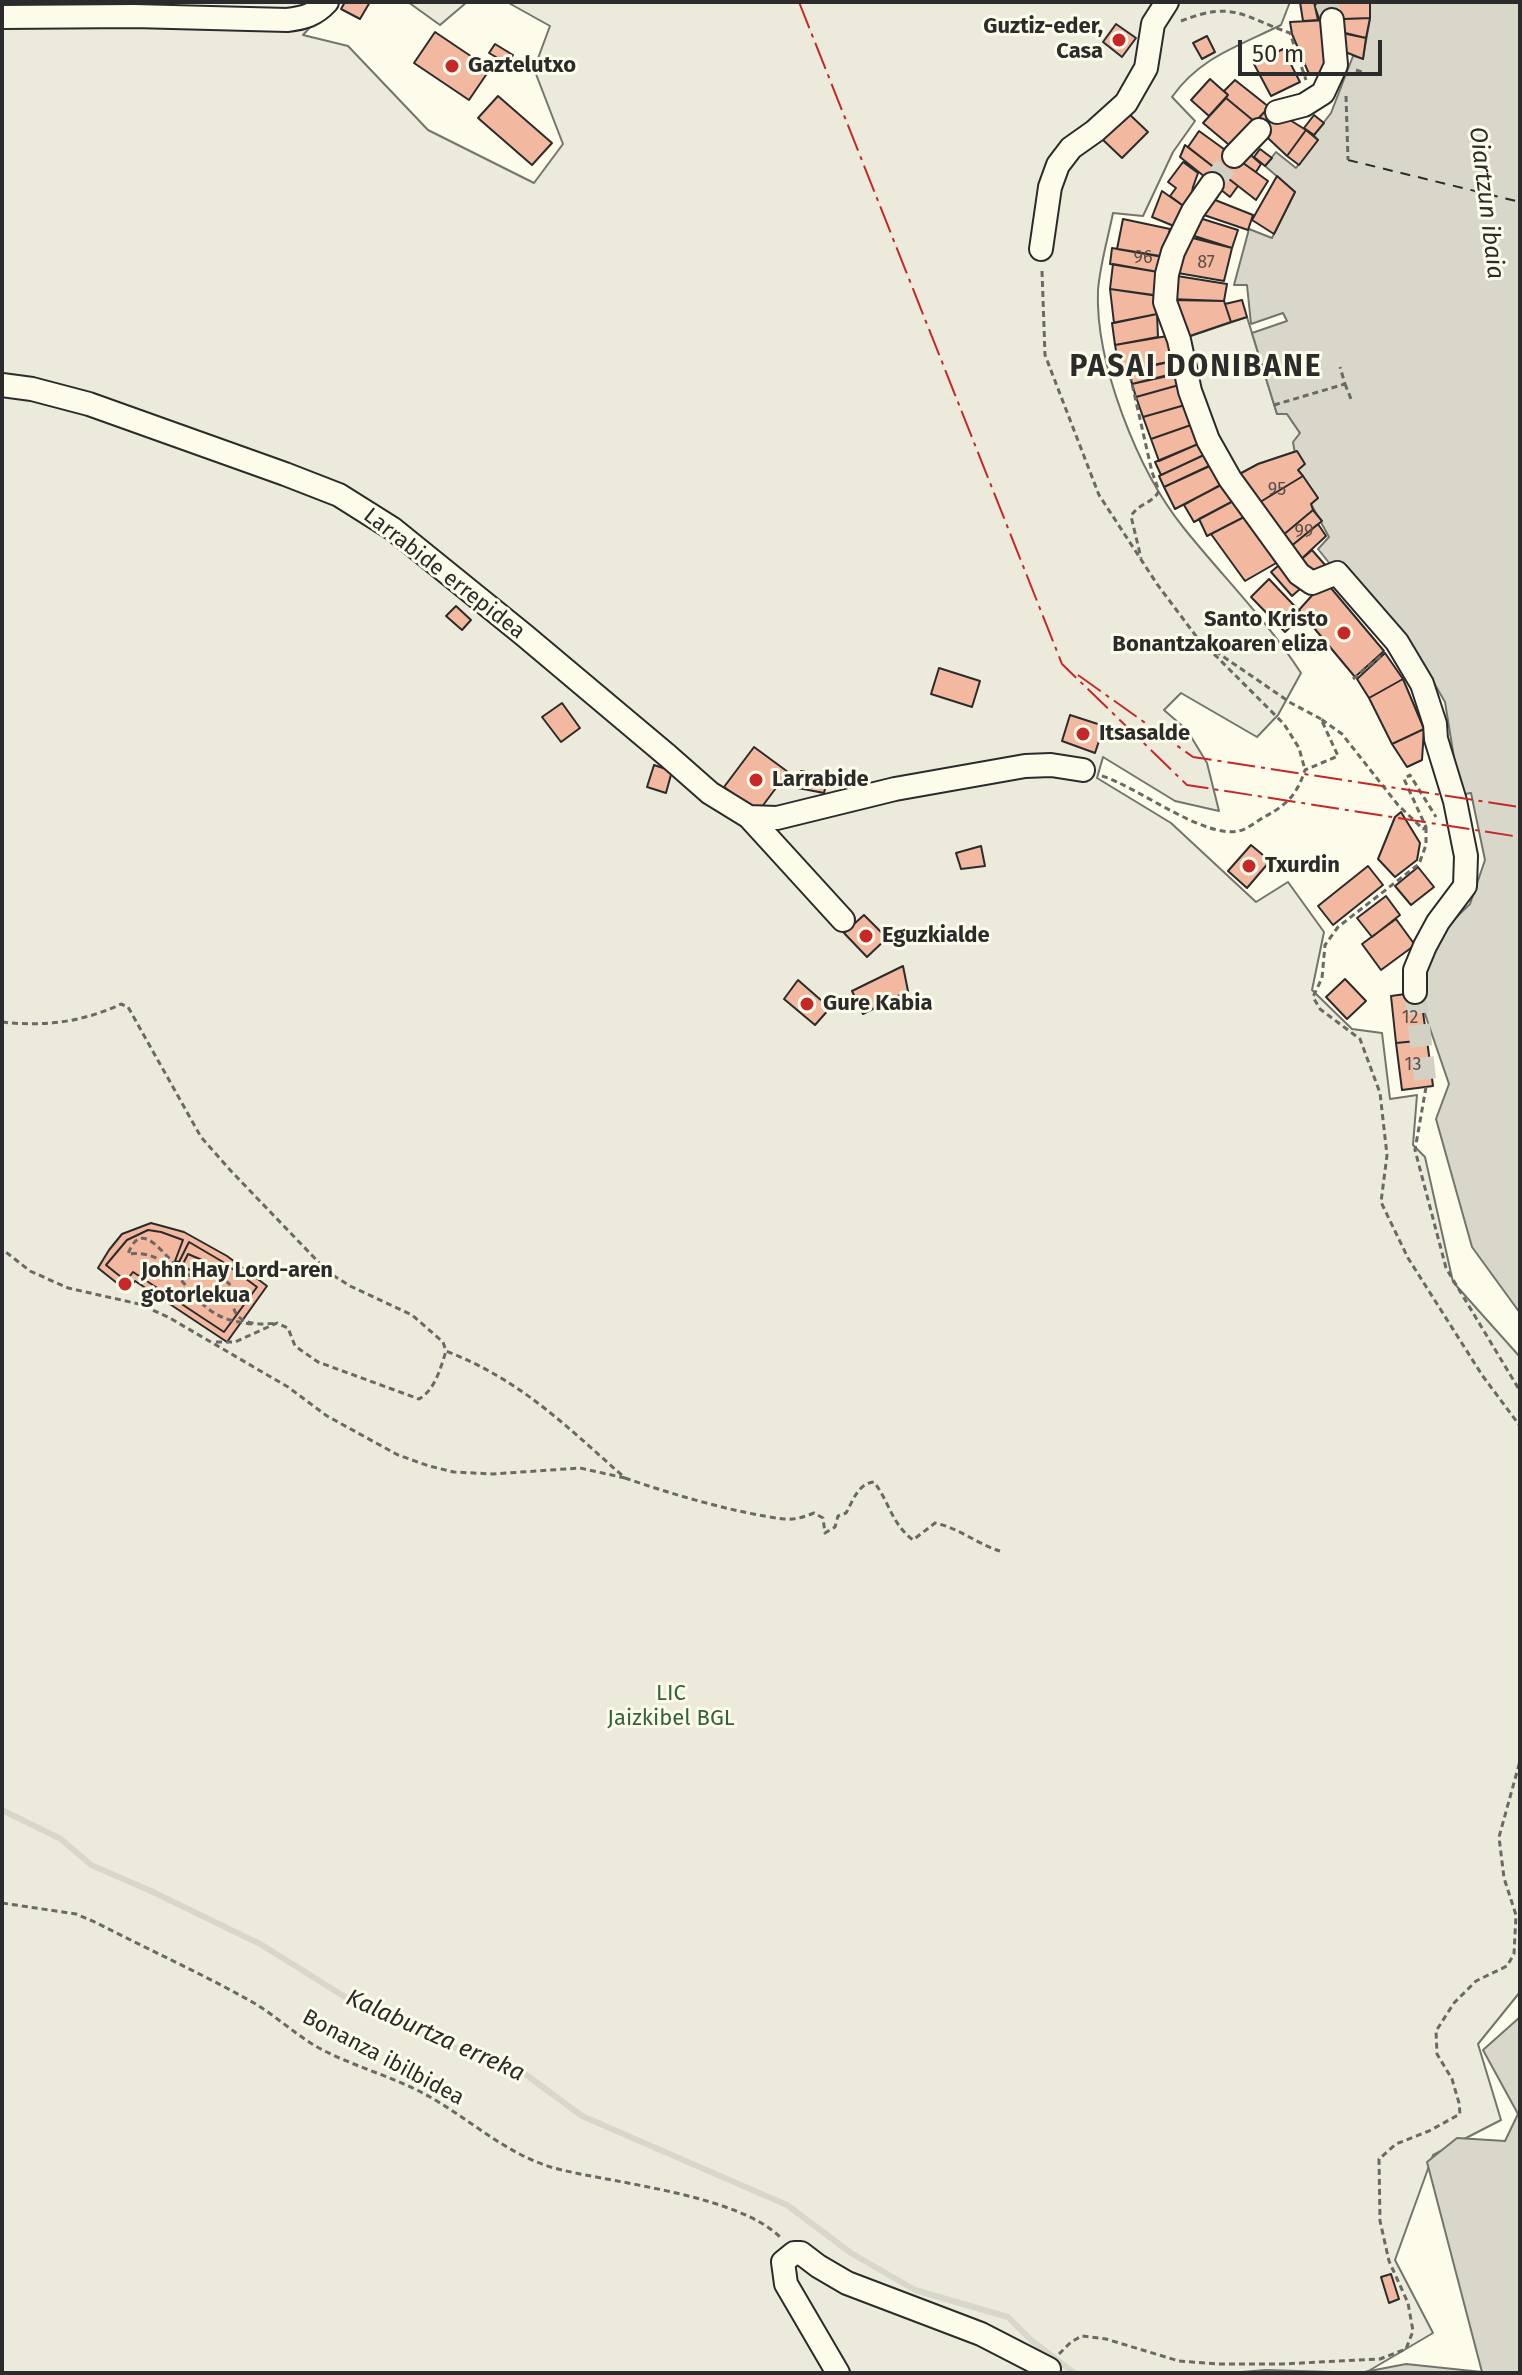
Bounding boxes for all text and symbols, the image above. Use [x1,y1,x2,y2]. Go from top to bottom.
place label: Guztiz-eder, Casa [983,14,1103,66]
scale bar [1242,24,1386,74]
marker: Guztiz-eder, Casa [1110,31,1128,49]
text: 50 m [1252,40,1304,68]
place label: Gaztelutxo [468,53,576,79]
marker: Gaztelutxo [443,57,461,75]
water label: Oiartzun ibaia [1462,125,1510,281]
house number: 96 [1133,247,1153,269]
house number: 87 [1197,252,1215,274]
district label: PASAI DONIBANE [1069,350,1323,386]
house number: 95 [1268,479,1286,501]
street label: Larrabide errepidea [358,503,530,645]
house number: 99 [1295,521,1313,543]
place label: Santo Kristo Bonantzakoaren eliza [1112,607,1328,658]
marker: Santo Kristo Bonantzakoaren eliza [1335,624,1353,642]
place label: Itsasalde [1099,721,1190,747]
marker: Itsasalde [1074,725,1092,743]
place label: Larrabide [772,767,869,793]
marker: Larrabide [747,771,765,789]
place label: Txurdin [1265,853,1340,879]
marker: Txurdin [1240,857,1258,875]
place label: Eguzkialde [882,923,990,949]
marker: Eguzkialde [857,927,875,945]
place label: Gure Kabia [823,991,932,1017]
marker: Gure Kabia [798,995,816,1013]
house number: 12 [1402,1007,1418,1029]
house number: 13 [1405,1054,1421,1076]
place label: John Hay Lord-aren gotorlekua [141,1258,333,1310]
marker: John Hay Lord-aren gotorlekua [116,1275,134,1293]
park label: LIC Jaizkibel BGL [607,1681,735,1732]
water label: Kalaburtza erreka [341,1984,529,2088]
street label: Bonanza ibilbidea [298,2004,468,2112]

